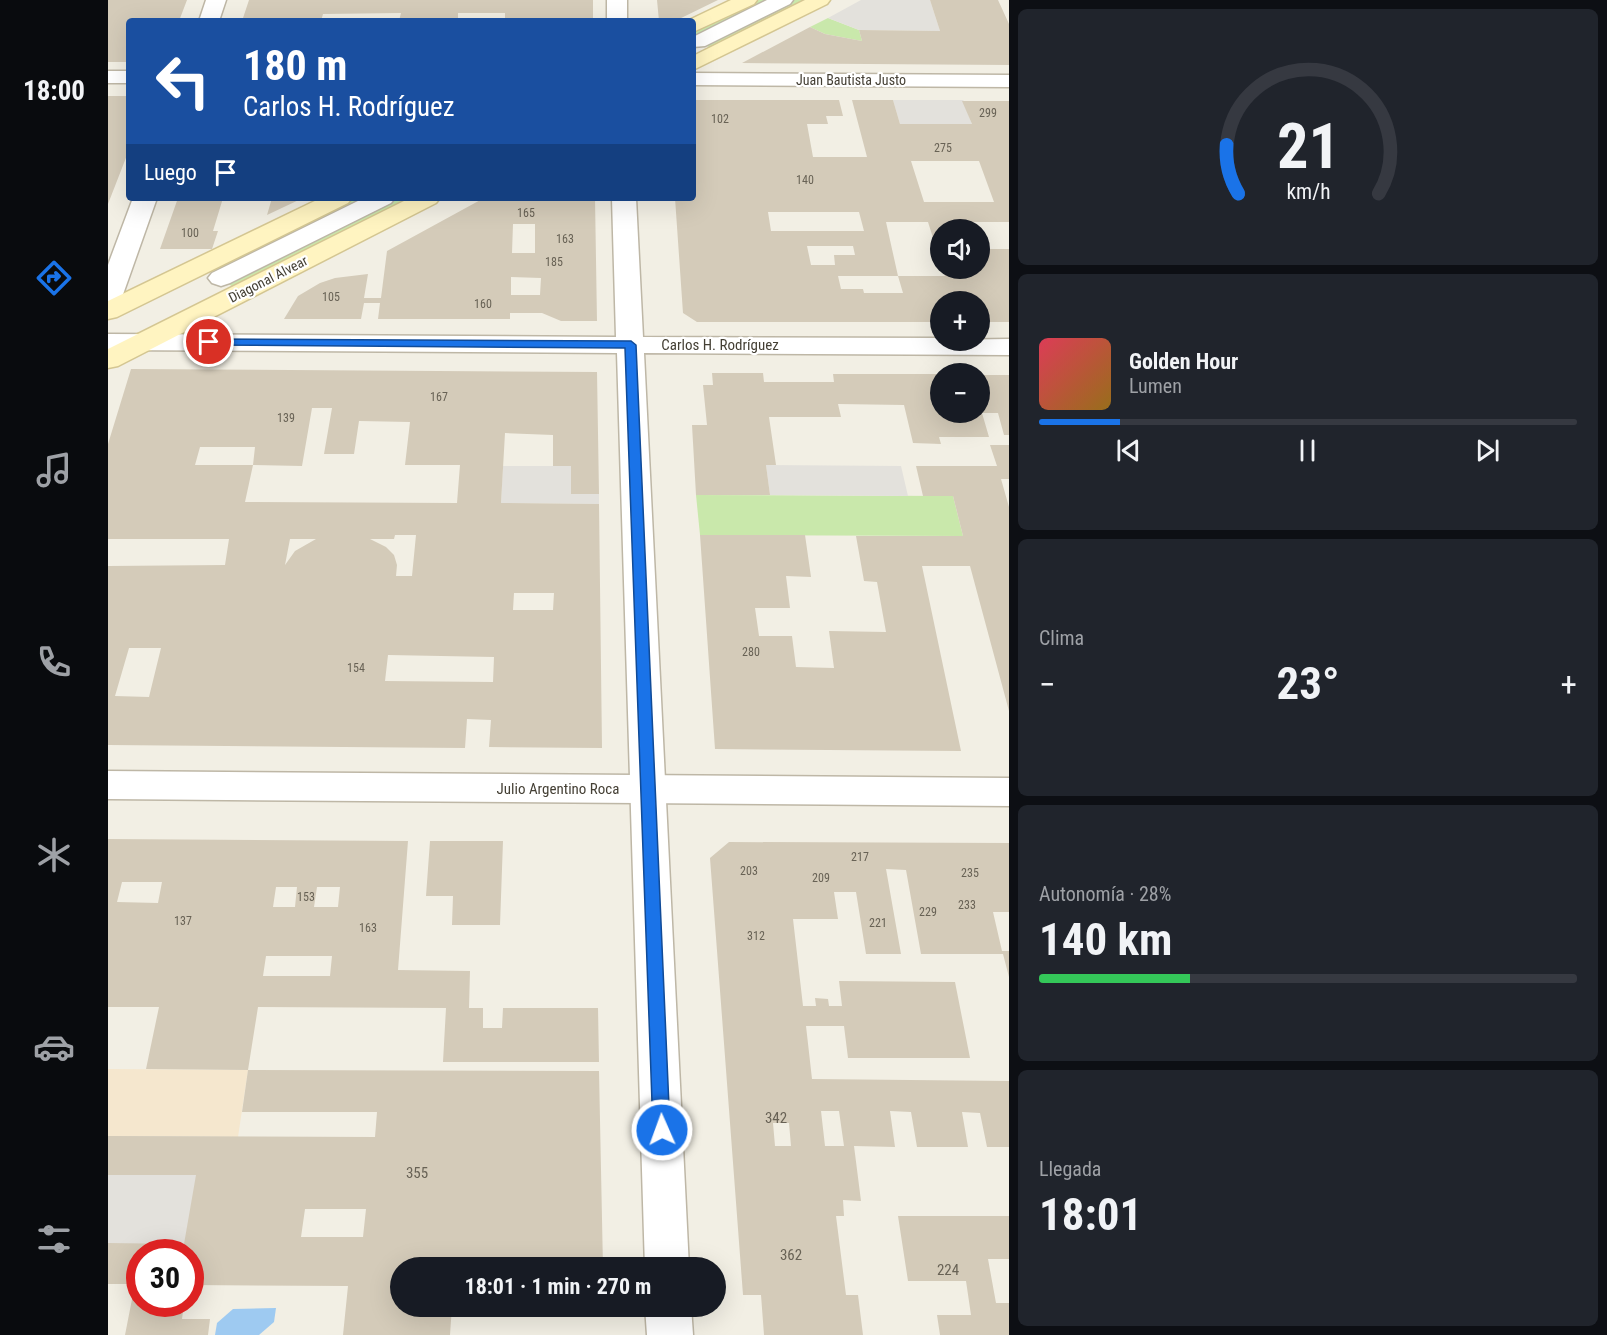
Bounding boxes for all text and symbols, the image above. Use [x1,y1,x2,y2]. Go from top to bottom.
text: 180 m [243,41,348,90]
icon: left [144,42,222,120]
street label: Juan Bautista Justo [796,72,906,88]
text: 18:00 [23,75,85,107]
text: Carlos H. Rodríguez [243,91,455,123]
house number: 299 [979,106,997,120]
text: 21 [1276,110,1340,183]
house number: 102 [711,112,729,126]
house number: 275 [934,141,952,155]
icon: arrive [209,156,242,189]
text: Luego [144,160,197,185]
house number: 140 [796,173,814,187]
text: km/h [1286,179,1330,204]
house number: 165 [517,206,535,220]
map controls [930,219,990,423]
button: sound [930,219,990,279]
house number: 100 [181,226,199,240]
house number: 163 [556,232,574,246]
street label: Diagonal Alvear [226,252,310,306]
house number: 185 [545,255,563,269]
icon: directions [33,257,75,299]
house number: 105 [322,290,340,304]
button: + [930,291,990,351]
house number: 160 [474,297,492,311]
pin [183,316,234,367]
icon: arrive [192,325,225,358]
street label: Carlos H. Rodríguez [661,336,779,354]
text: Golden Hour [1129,349,1238,374]
button: − [930,363,990,423]
text: Lumen [1129,374,1182,398]
house number: 167 [430,390,448,404]
house number: 139 [277,411,295,425]
icon: previous [1112,434,1145,467]
icon: pause [1291,434,1324,467]
icon: next [1471,434,1504,467]
icon: music [33,449,75,491]
text: Clima [1039,626,1084,650]
icon: phone [33,641,75,683]
house number: 280 [742,645,760,659]
text: 23° [1277,657,1340,710]
house number: 154 [347,661,365,675]
text: − [1039,665,1056,704]
text: + [1561,665,1577,704]
street label: Julio Argentino Roca [497,780,619,798]
icon: climate [33,834,75,876]
house number: 217 [851,850,869,864]
house number: 203 [740,864,758,878]
house number: 235 [961,866,979,880]
house number: 209 [812,871,830,885]
text: Autonomía · 28% [1039,882,1171,906]
house number: 153 [297,890,315,904]
house number: 233 [958,898,976,912]
house number: 229 [919,905,937,919]
text: 140 km [1039,913,1172,966]
house number: 137 [174,914,192,928]
house number: 221 [869,916,887,930]
house number: 163 [359,921,377,935]
house number: 312 [747,929,765,943]
icon: car [33,1026,75,1068]
position arrow [630,1098,694,1162]
house number: 342 [765,1109,787,1127]
text: Llegada [1039,1157,1101,1181]
house number: 355 [406,1164,428,1182]
text: 18:01 [1039,1188,1142,1241]
icon: filters [33,1218,75,1260]
speed limit sign: 30 [126,1239,204,1317]
house number: 362 [780,1246,802,1264]
house number: 224 [937,1261,959,1279]
text: 18:01 · 1 min · 270 m [465,1274,651,1299]

